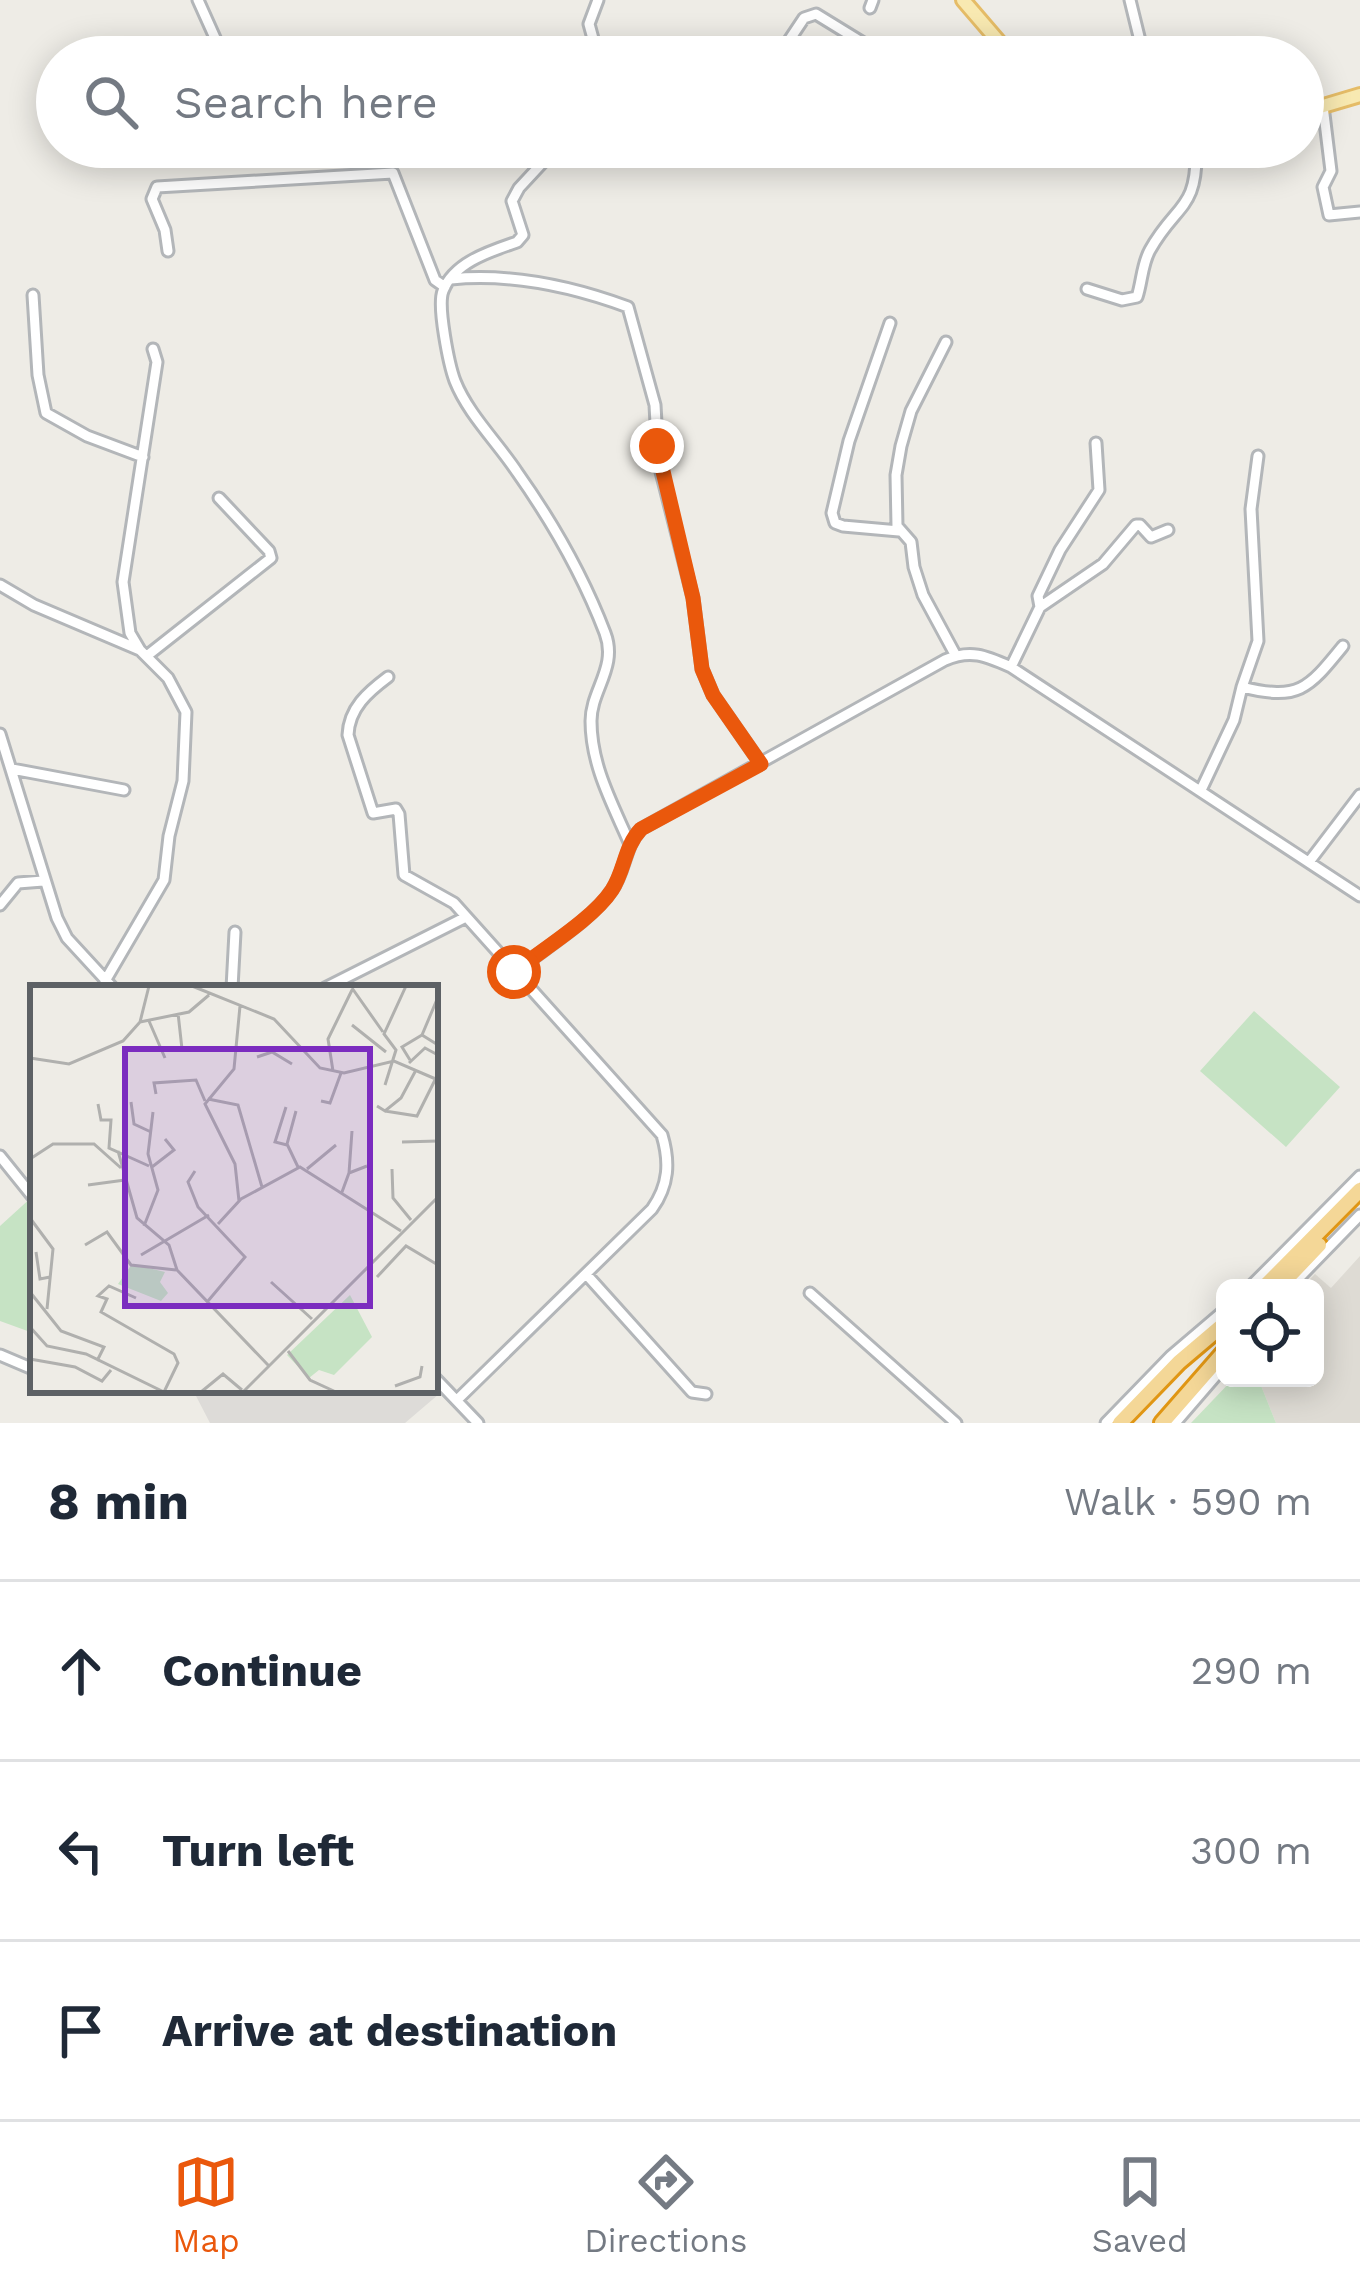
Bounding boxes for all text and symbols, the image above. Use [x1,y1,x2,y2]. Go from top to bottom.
search box [36,36,1324,168]
icon: search [78,69,144,135]
text: Search here [174,76,438,129]
route end [630,419,684,473]
route start [487,945,541,999]
inset map [30,985,438,1393]
map controls [1216,1279,1324,1387]
button: locate [1216,1279,1324,1387]
text: 8 min [48,1472,189,1531]
text: Walk · 590 m [1064,1479,1312,1524]
icon: ahead [48,1638,114,1704]
text: Continue [162,1644,362,1697]
text: 290 m [1190,1648,1312,1693]
icon: left [48,1818,114,1884]
text: Turn left [162,1824,354,1877]
text: 300 m [1190,1828,1312,1873]
icon: arrive [48,1998,114,2064]
text: Arrive at destination [162,2004,617,2057]
tab: Map [172,2149,240,2260]
tab: Directions [584,2149,747,2260]
tab: Saved [1092,2149,1188,2260]

